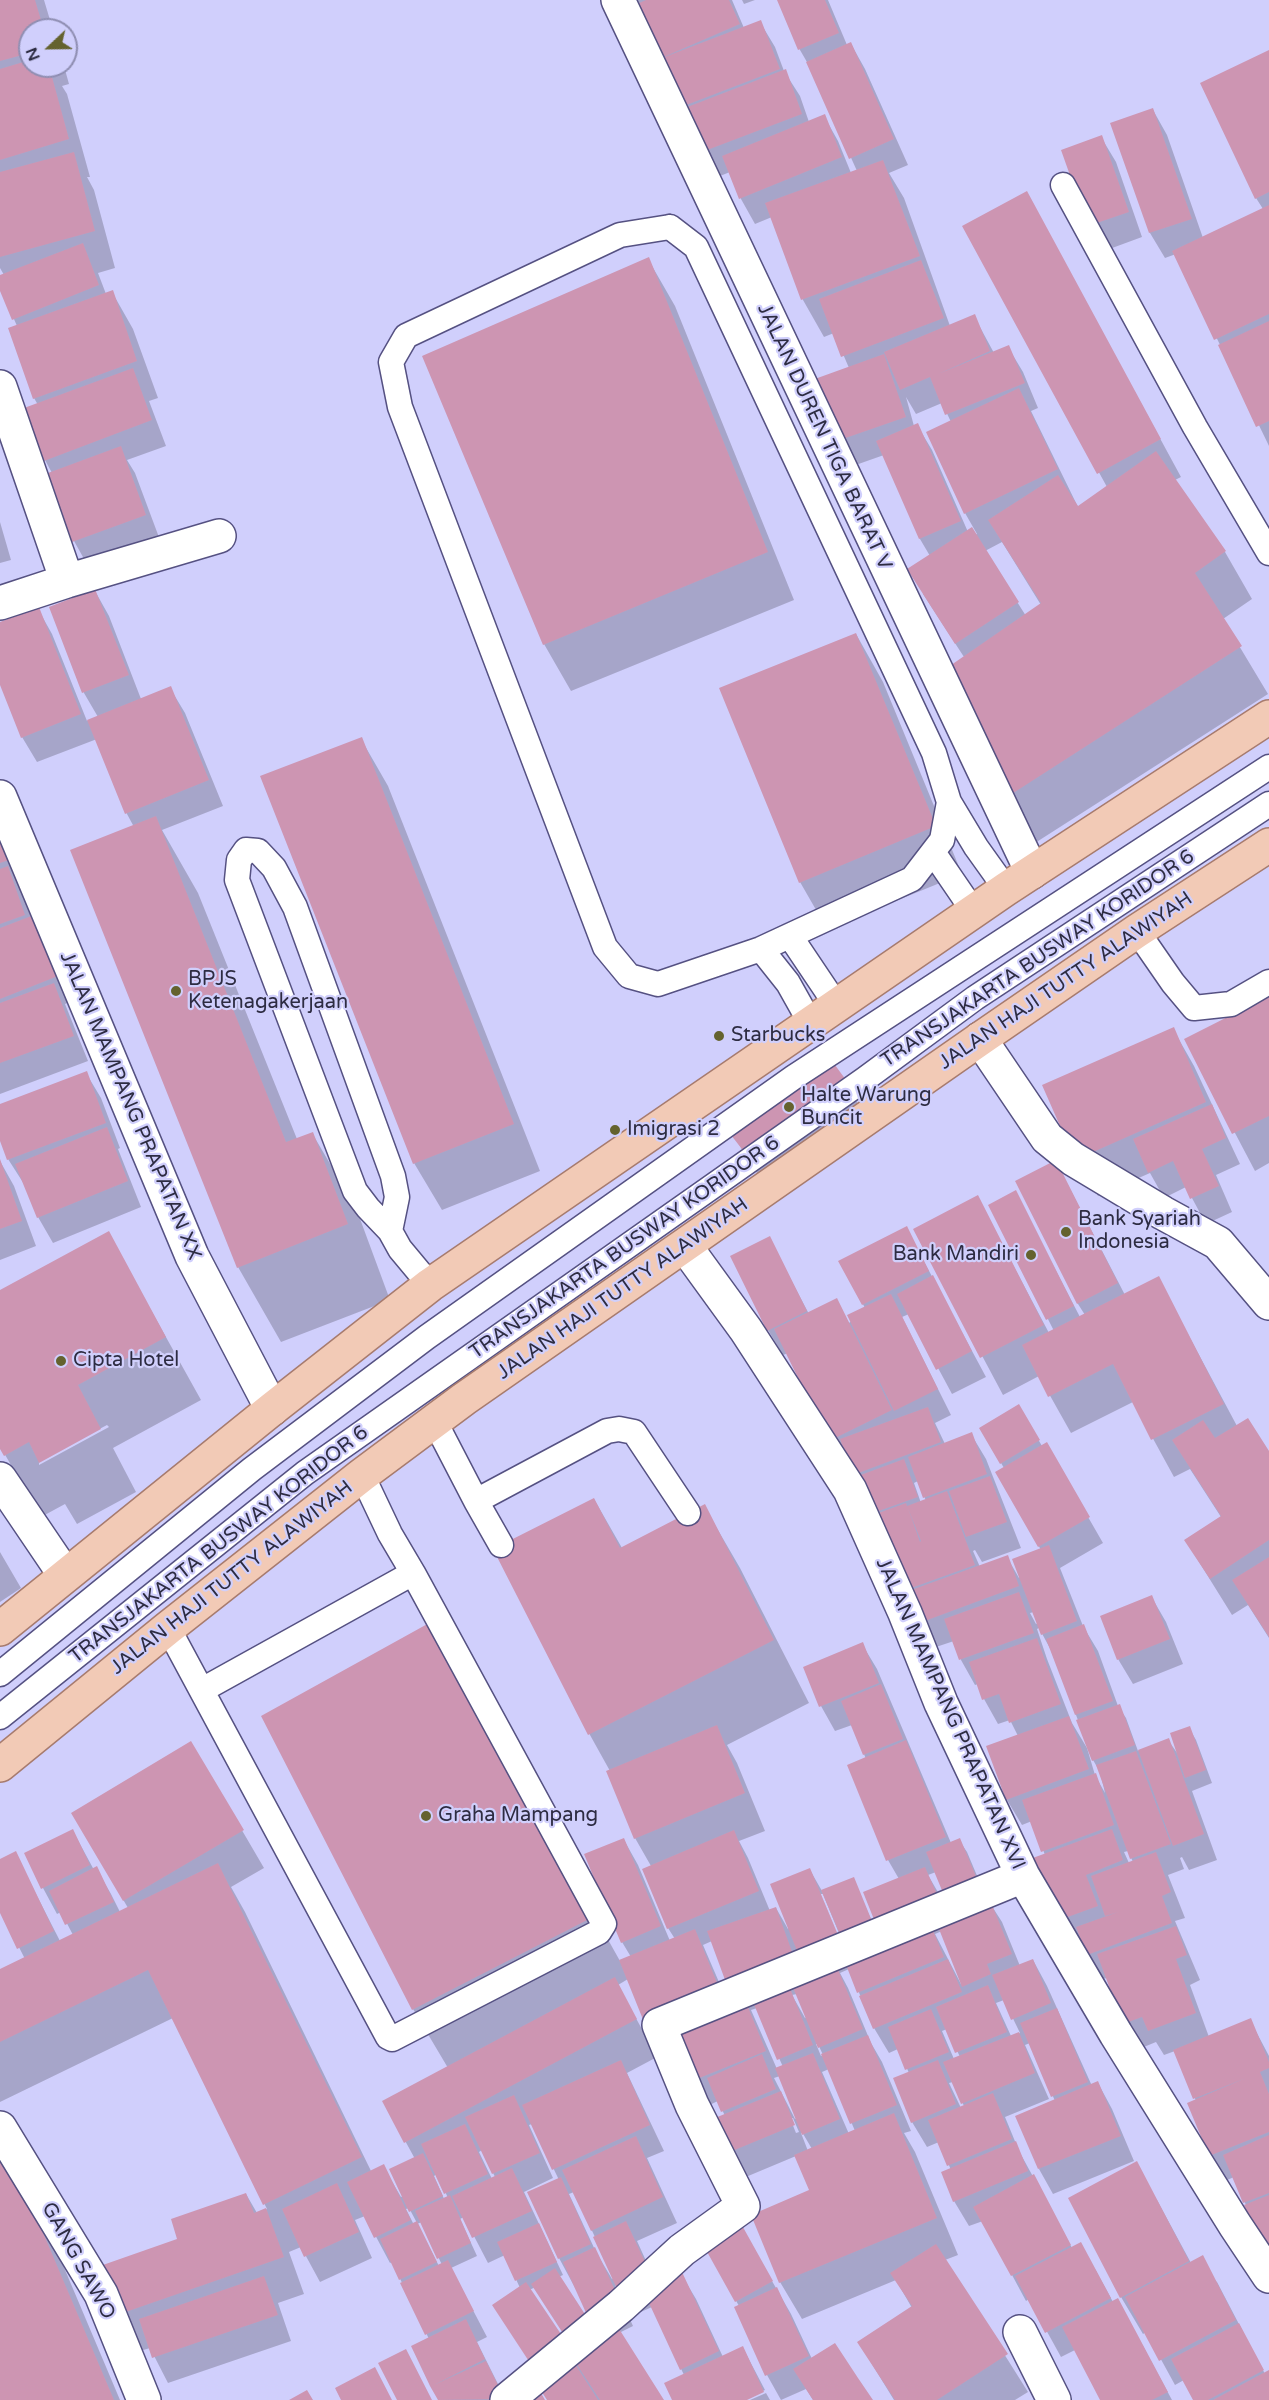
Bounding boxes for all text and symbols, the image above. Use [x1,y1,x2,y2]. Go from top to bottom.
north arrow [18,18,78,78]
text: N [21,44,45,64]
street label: JALAN DUREN TIGA BARAT V [752,300,896,574]
street label: TRANSJAKARTA BUSWAY KORIDOR 6 [877,845,1199,1073]
street label: JALAN HAJI TUTTY ALAWIYAH [935,887,1197,1075]
street label: JALAN MAMPANG PRAPATAN XX [54,948,206,1264]
place label: BPJS Ketenagakerjaan [188,968,348,1015]
marker: BPJS Ketenagakerjaan [169,984,183,998]
place label: Starbucks [731,1024,825,1048]
marker: Starbucks [712,1029,726,1043]
place label: Halte Warung Buncit [801,1084,932,1131]
marker: Halte Warung Buncit [782,1100,796,1114]
place label: Imigrasi 2 [627,1118,720,1142]
marker: Imigrasi 2 [608,1123,622,1137]
street label: TRANSJAKARTA BUSWAY KORIDOR 6 [465,1131,785,1365]
street label: JALAN HAJI TUTTY ALAWIYAH [493,1193,753,1385]
place label: Bank Syariah Indonesia [1078,1208,1201,1255]
marker: Bank Syariah Indonesia [1059,1225,1073,1239]
place label: Bank Mandiri [893,1243,1019,1267]
marker: Bank Mandiri [1024,1248,1038,1262]
place label: Cipta Hotel [73,1349,179,1373]
marker: Cipta Hotel [54,1354,68,1368]
street label: TRANSJAKARTA BUSWAY KORIDOR 6 [65,1421,373,1669]
street label: JALAN HAJI TUTTY ALAWIYAH [106,1476,358,1680]
street label: JALAN MAMPANG PRAPATAN XVI [870,1554,1030,1874]
place label: Graha Mampang [438,1804,598,1828]
marker: Graha Mampang [419,1809,433,1823]
street label: GANG SAWO [36,2198,120,2324]

